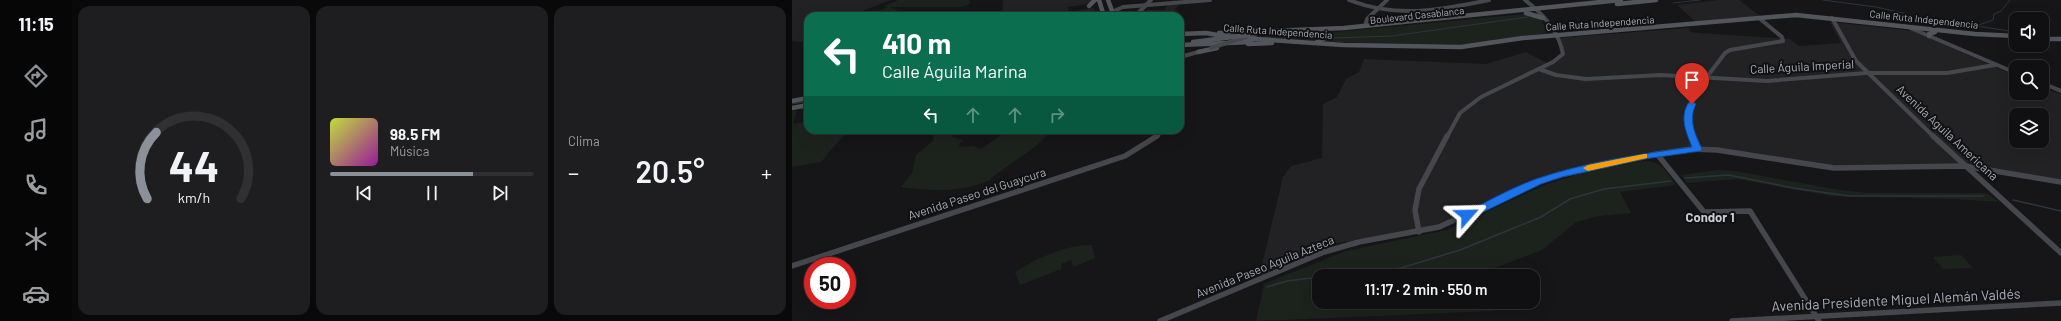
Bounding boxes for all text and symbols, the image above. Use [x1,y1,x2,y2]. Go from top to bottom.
street label: Boulevard Casablanca [1369,4,1465,26]
street label: Calle Ruta Independencia [1869,7,1979,31]
map controls [2009,12,2049,148]
button: sound [2009,12,2049,52]
text: 11:15 [18,13,54,35]
street label: Calle Ruta Independencia [1545,13,1655,33]
street label: Calle Ruta Independencia [1223,21,1333,41]
text: 410 m [882,26,951,60]
icon: left [816,28,868,80]
street label: Calle Águila Imperial [1750,56,1854,76]
text: Calle Águila Marina [882,60,1027,82]
button: search [2009,60,2049,100]
icon: directions [22,62,50,90]
pin [1675,63,1709,104]
icon: arrive [1681,69,1703,91]
street label: Avenida Aguila Americana [1894,82,2001,183]
icon: left [920,104,942,126]
icon: ahead [962,104,984,126]
icon: ahead [1004,104,1026,126]
icon: right [1046,104,1068,126]
button: layers [2009,108,2049,148]
icon: music [22,116,50,144]
text: 98.5 FM [390,125,440,143]
text: Clima [568,133,600,149]
text: 44 [169,139,219,189]
text: Música [390,143,429,159]
text: 20.5° [636,153,705,189]
text: − [568,159,579,185]
text: + [761,159,772,185]
street label: Avenida Paseo del Guaycura [906,164,1047,222]
icon: phone [22,171,50,199]
icon: previous [353,182,375,204]
icon: pause [421,182,443,204]
icon: next [489,182,511,204]
text: km/h [178,188,210,205]
position arrow [1446,194,1488,236]
district label: Condor 1 [1686,209,1734,225]
icon: climate [22,225,50,253]
street label: Avenida Paseo Aguila Azteca [1194,232,1336,300]
speed limit sign: 50 [804,257,856,309]
icon: car [22,280,50,308]
text: 11:17 · 2 min · 550 m [1365,280,1487,298]
street label: Avenida Presidente Miguel Alemán Valdés [1771,284,2021,315]

